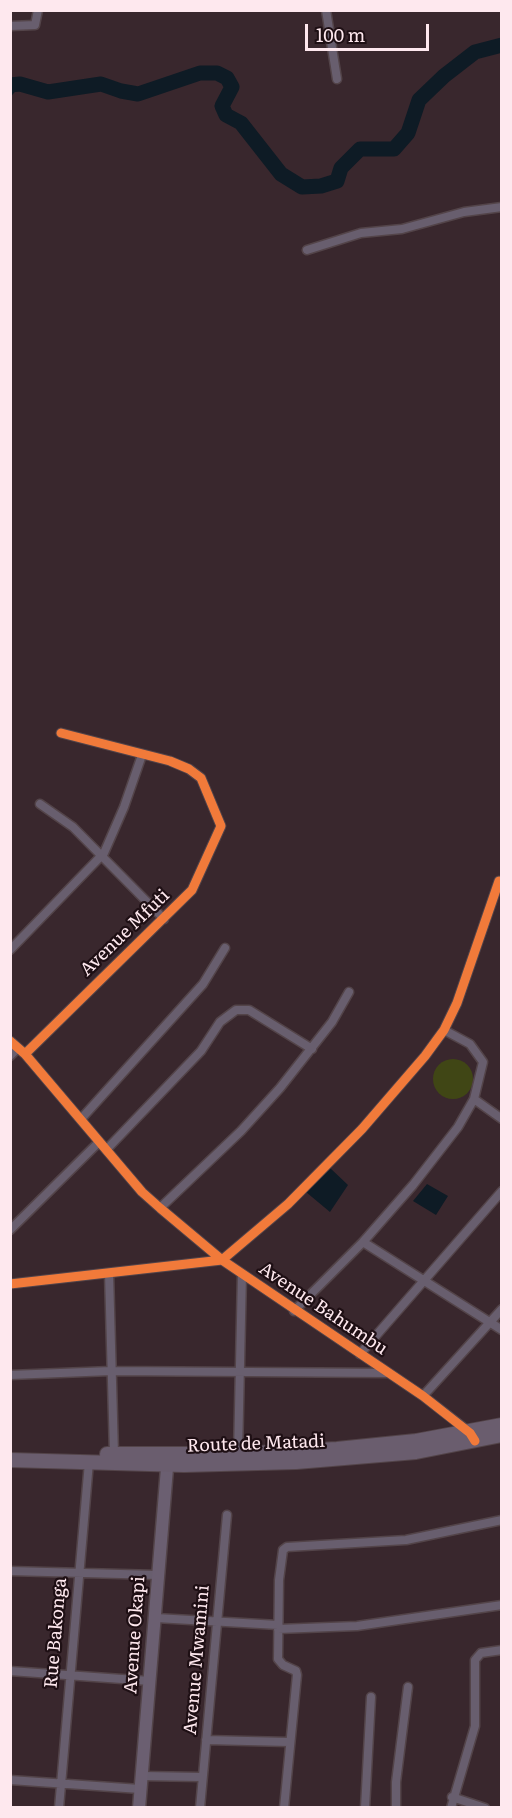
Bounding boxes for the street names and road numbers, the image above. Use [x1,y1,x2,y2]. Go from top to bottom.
street label: Avenue Mfuti [76,885,174,981]
street label: Avenue Bahumbu [255,1258,391,1360]
street label: Route de Matadi [187,1431,325,1457]
street label: Avenue Okapi [120,1575,150,1695]
street label: Rue Bakonga [40,1577,72,1689]
street label: Avenue Mwamini [180,1584,214,1736]

